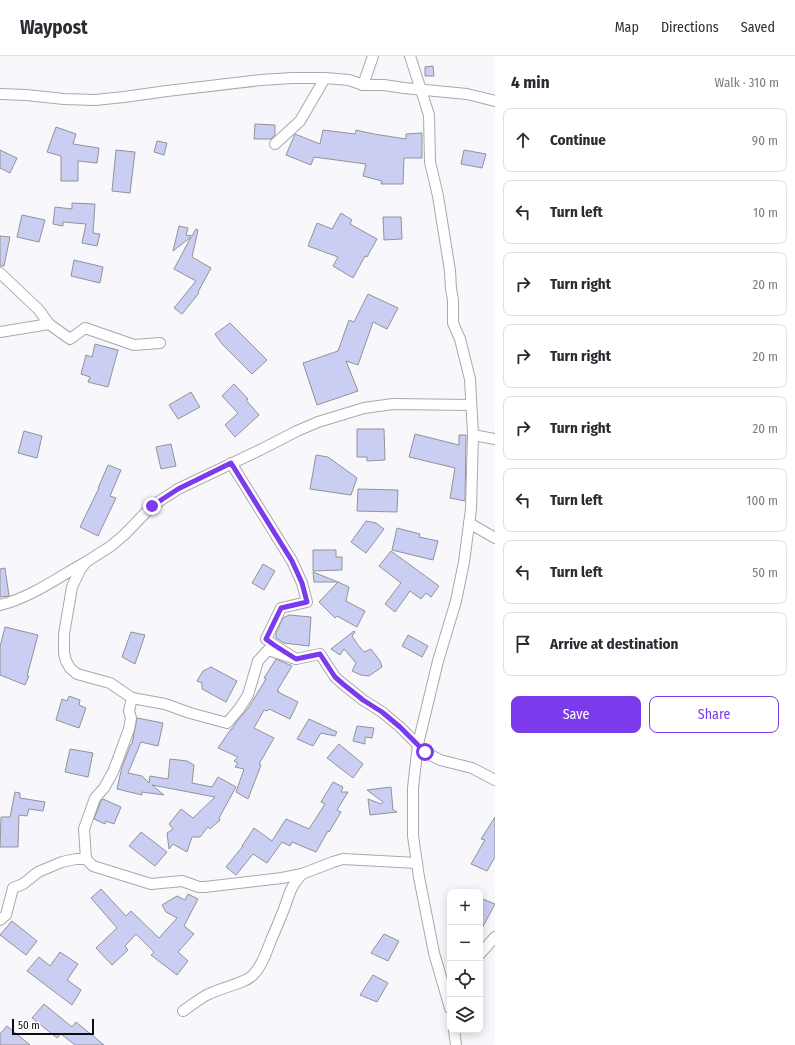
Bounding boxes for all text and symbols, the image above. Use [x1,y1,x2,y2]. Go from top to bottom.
text: Waypost [20,16,88,39]
text: Map [615,19,639,36]
text: Directions [661,19,719,36]
text: Saved [741,19,775,36]
text: 4 min [511,72,550,93]
text: Walk · 310 m [715,75,779,90]
icon: ahead [512,129,534,151]
text: Continue [550,131,606,149]
text: 90 m [752,133,778,148]
icon: left [512,201,534,223]
text: Turn left [550,203,603,221]
text: 10 m [753,205,778,220]
icon: right [512,273,534,295]
text: Turn right [550,275,611,293]
text: 20 m [752,277,778,292]
icon: right [512,345,534,367]
text: Turn right [550,347,611,365]
text: 20 m [752,349,778,364]
icon: right [512,417,534,439]
text: Turn right [550,419,611,437]
text: 20 m [752,421,778,436]
icon: left [512,489,534,511]
text: Turn left [550,491,603,509]
text: 100 m [746,493,778,508]
route end [143,497,161,515]
icon: left [512,561,534,583]
text: Turn left [550,563,603,581]
text: 50 m [752,565,778,580]
icon: arrive [512,633,534,655]
text: Arrive at destination [550,635,678,653]
button: Save [511,696,641,733]
button: Share [649,696,779,733]
route start [416,743,434,761]
map controls [447,889,483,1033]
button: + [447,889,483,925]
button: − [447,925,483,961]
button: locate [447,961,483,997]
button: layers [447,997,483,1033]
scale bar [12,1017,94,1036]
text: 50 m [18,1019,40,1032]

